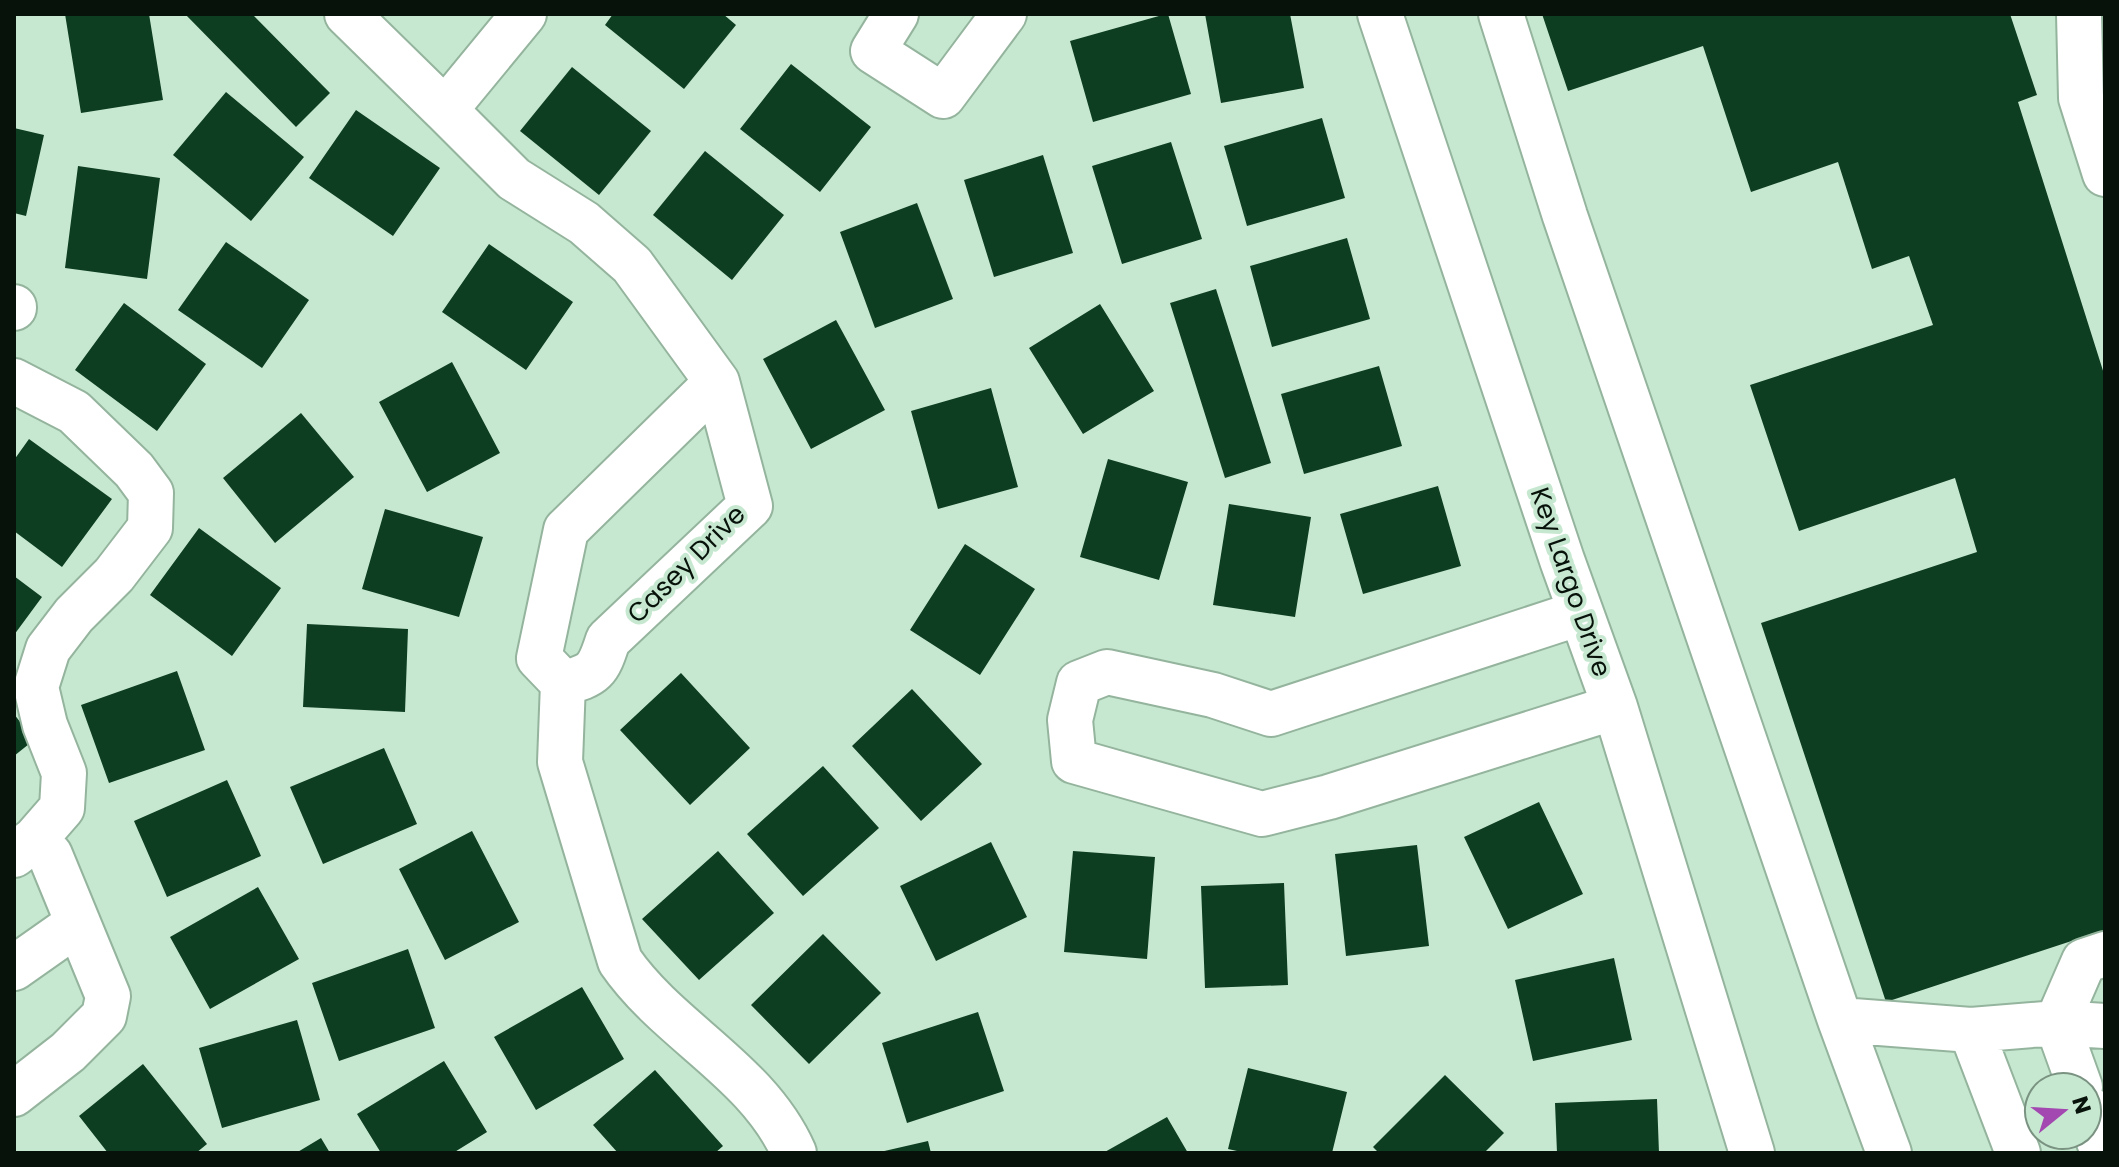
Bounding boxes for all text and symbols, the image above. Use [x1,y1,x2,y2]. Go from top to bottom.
street label: Key Largo Drive [1522,482,1620,682]
street label: Casey Drive [619,497,753,631]
north arrow [2023,1071,2103,1151]
text: N [2064,1092,2099,1118]

